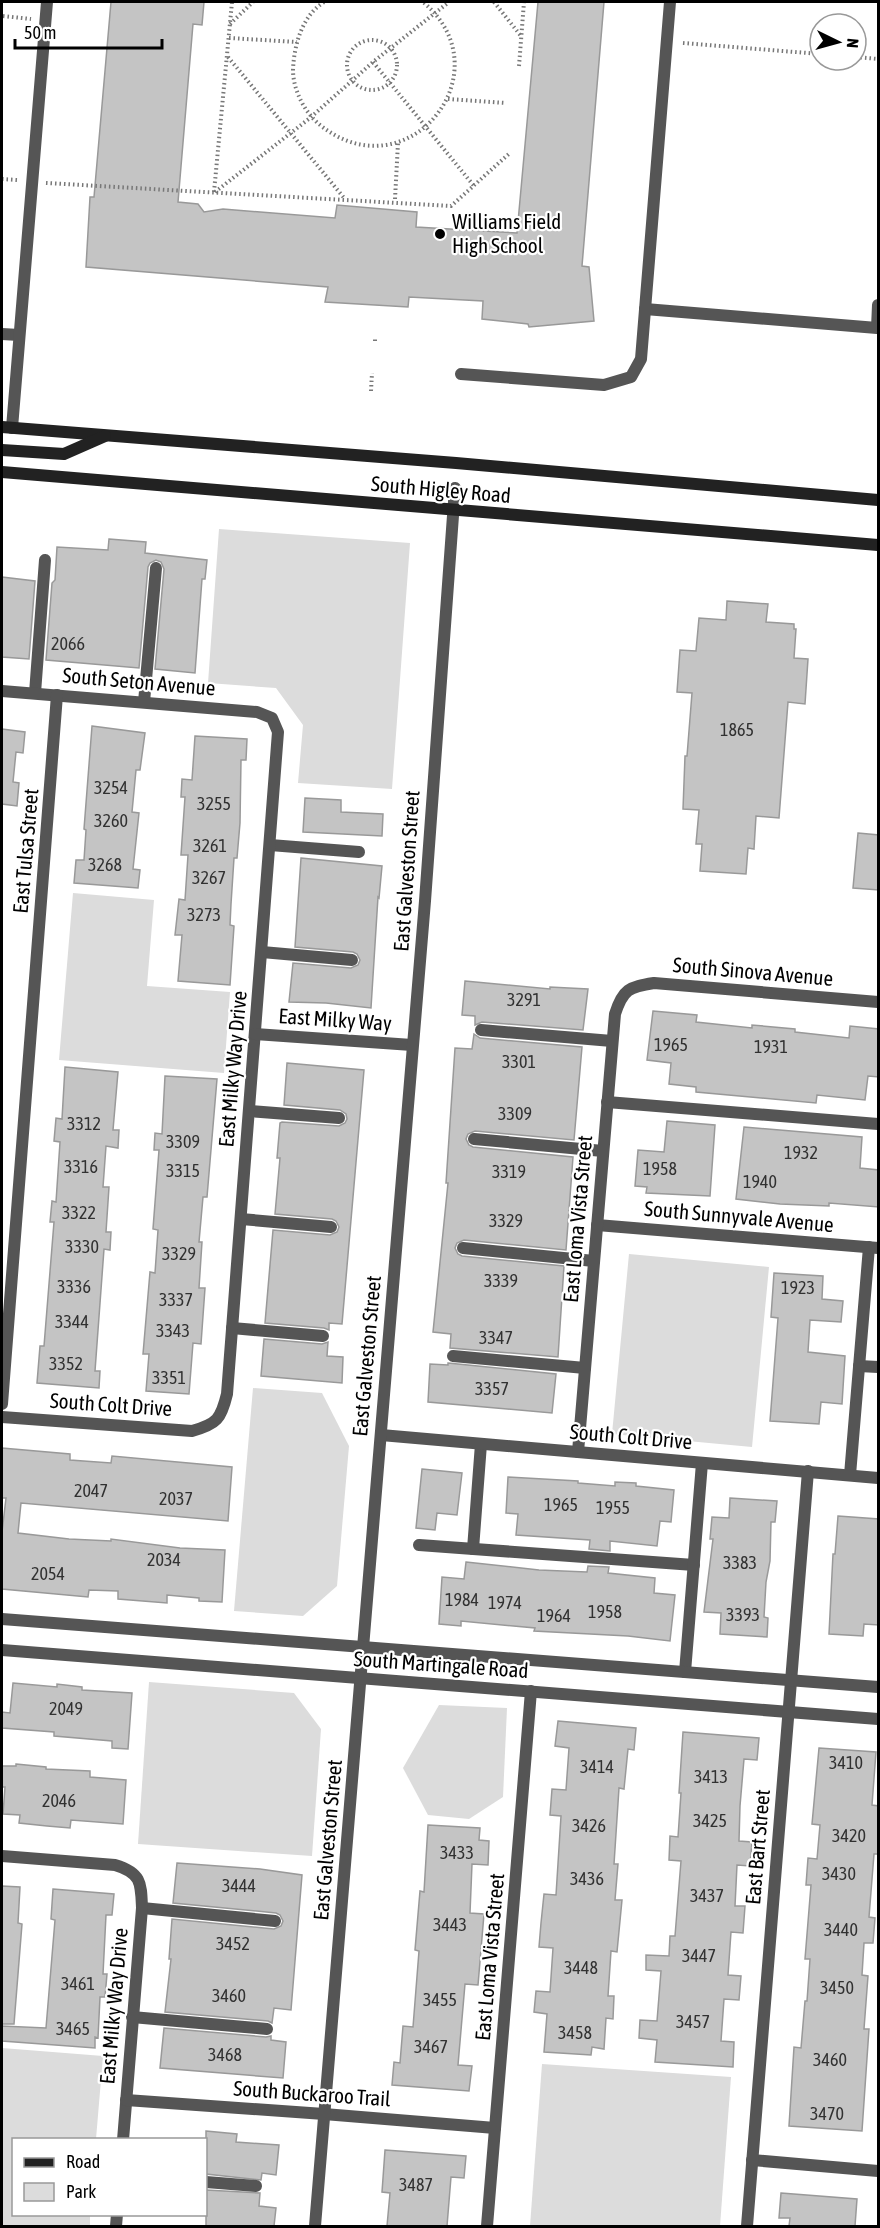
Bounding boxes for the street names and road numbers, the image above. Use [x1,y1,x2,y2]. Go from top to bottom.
street label: South Higley Road [370,471,512,507]
street label: South Seton Avenue [62,662,216,700]
street label: East Tulsa Street [8,788,42,914]
street label: East Galveston Street [388,790,424,952]
street label: South Sinova Avenue [672,952,834,990]
street label: East Milky Way Drive [213,990,251,1148]
street label: East Milky Way [278,1003,393,1035]
street label: East Loma Vista Street [558,1134,596,1304]
street label: South Sunnyvale Avenue [643,1196,835,1236]
street label: East Galveston Street [347,1274,385,1437]
street label: South Colt Drive [49,1388,173,1420]
street label: South Colt Drive [569,1419,693,1453]
street label: South Martingale Road [353,1646,529,1682]
street label: East Galveston Street [308,1758,346,1921]
street label: East Bart Street [740,1788,774,1906]
street label: East Loma Vista Street [470,1872,508,2042]
street label: East Milky Way Drive [94,1927,132,2085]
street label: South Buckaroo Trail [233,2076,392,2110]

